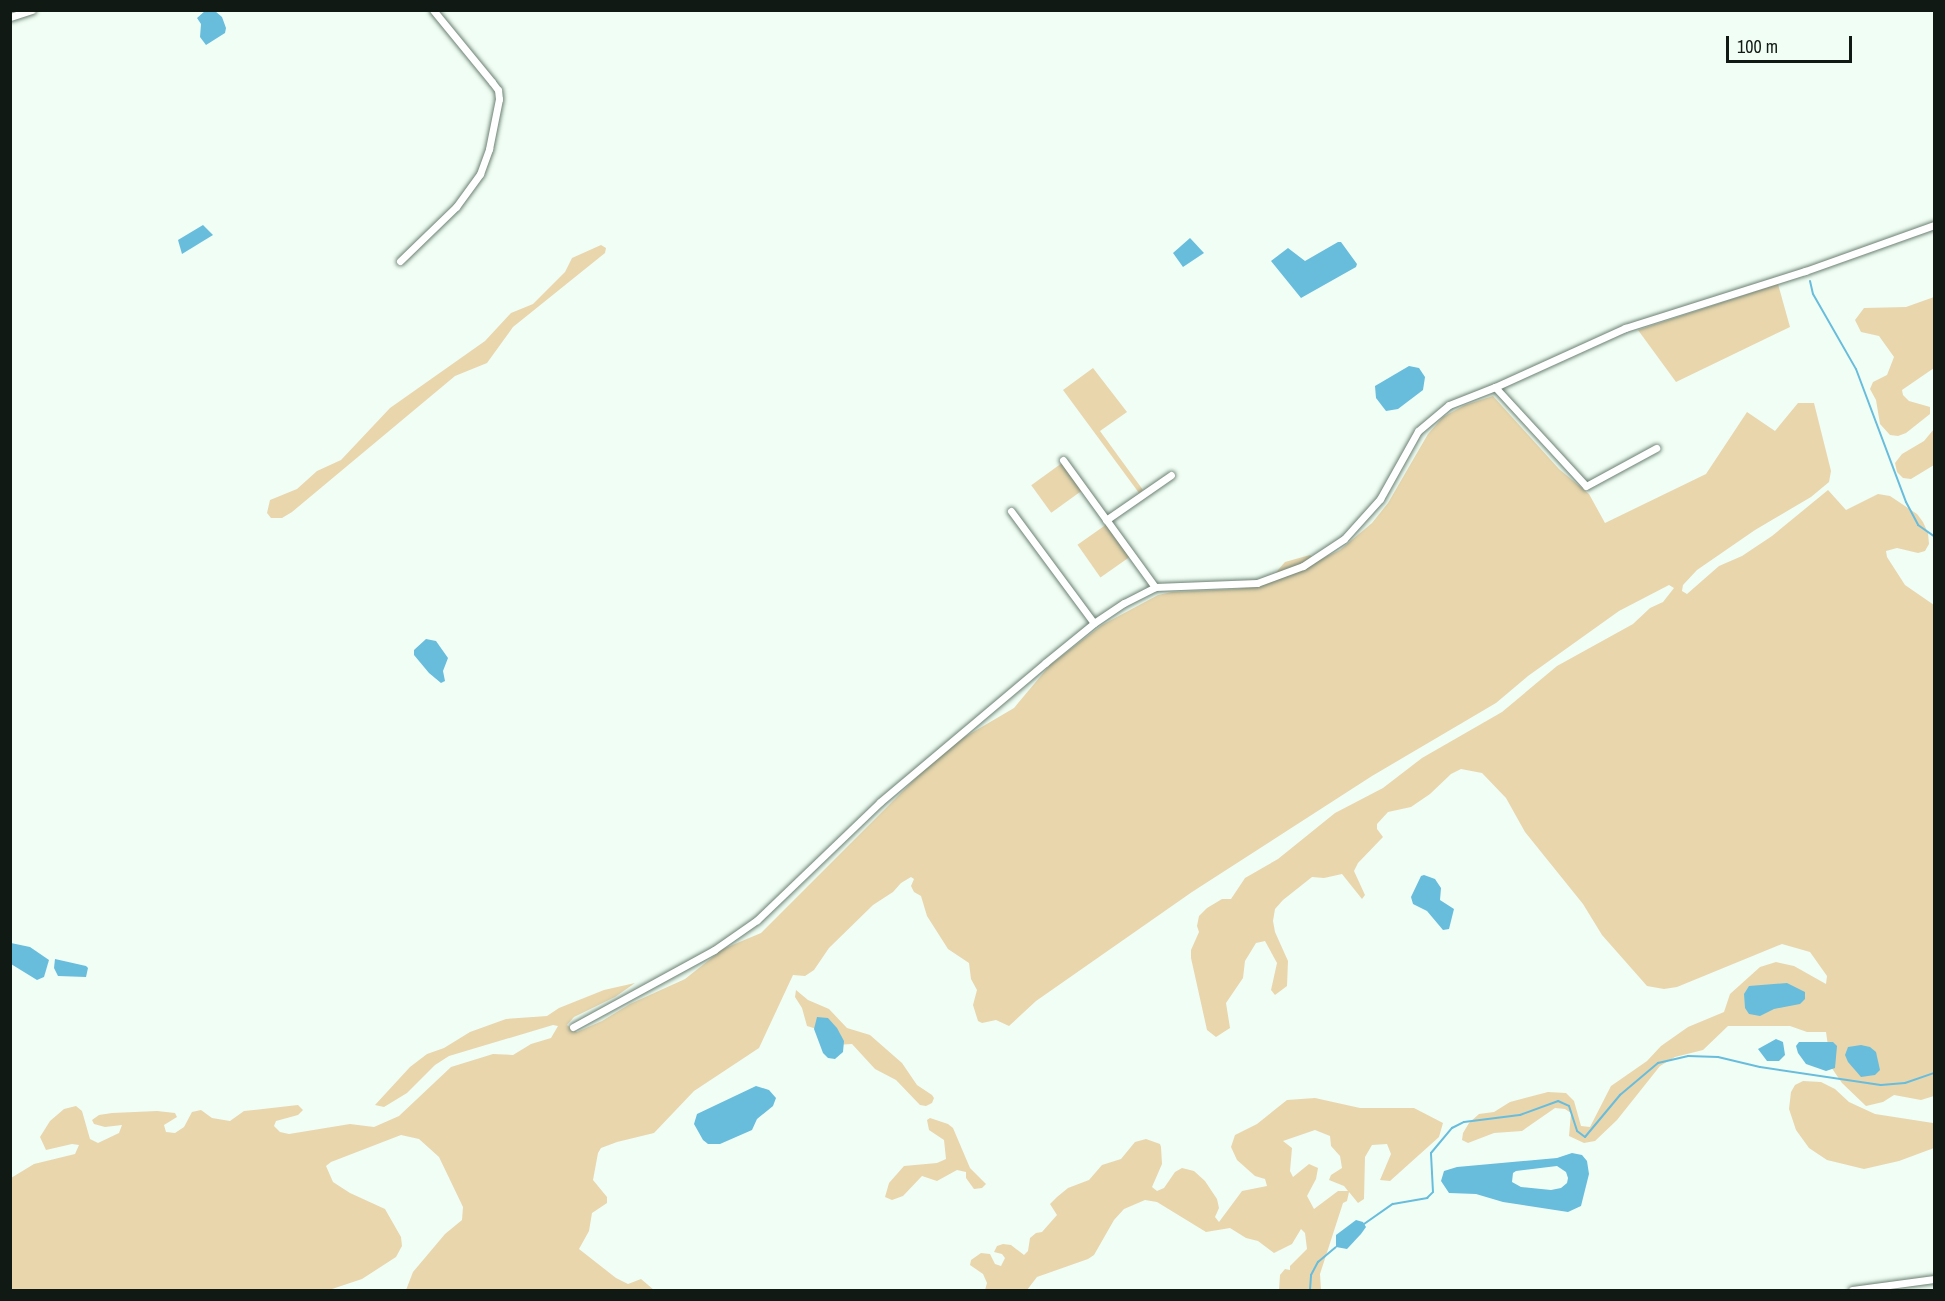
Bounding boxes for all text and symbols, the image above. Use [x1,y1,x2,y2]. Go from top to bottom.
scale bar [1729,24,1855,62]
text: 100 m [1737,34,1778,59]

